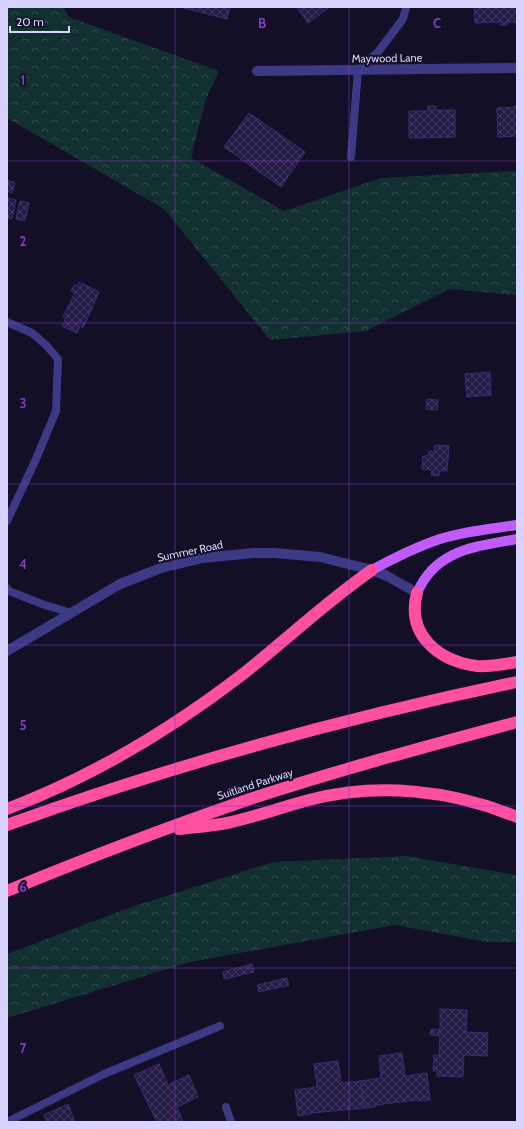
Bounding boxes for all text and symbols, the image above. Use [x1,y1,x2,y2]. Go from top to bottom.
scale bar [10,8,69,34]
text: 20 m [16,14,44,29]
text: B [258,15,266,31]
text: C [433,15,441,31]
street label: Maywood Lane [352,50,423,66]
text: 1 [21,72,25,88]
text: 2 [20,233,27,249]
text: 3 [19,395,27,411]
street label: Summer Road [156,537,224,565]
text: 4 [19,556,27,572]
text: 5 [20,717,27,733]
street label: Suitland Parkway [215,765,295,803]
text: 6 [19,879,27,895]
text: 7 [20,1040,27,1056]

